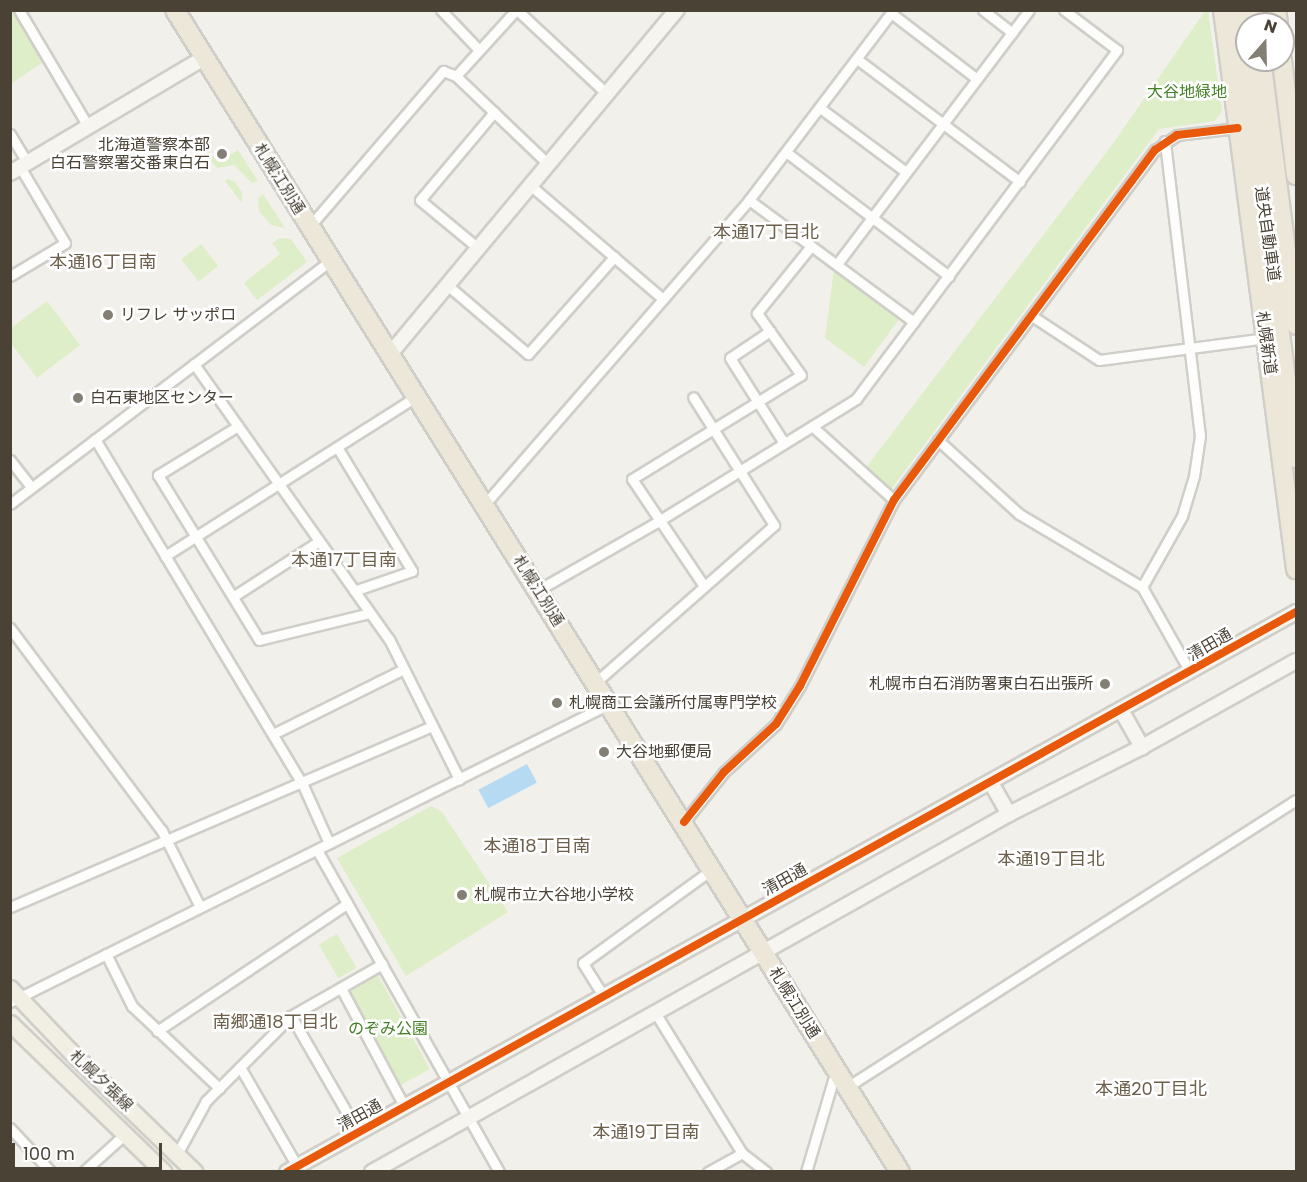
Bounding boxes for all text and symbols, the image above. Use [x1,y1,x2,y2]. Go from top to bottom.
north arrow [1235,12,1295,72]
text: N [1261,14,1280,39]
park label: 大谷地緑地 [1147,82,1227,102]
place label: 北海道警察本部 白石警察署交番東白石 [50,135,210,173]
street label: 札幌江別通 [250,140,308,218]
marker: 北海道警察本部 白石警察署交番東白石 [215,147,229,161]
street label: 道央自動車道 [1251,185,1283,283]
district label: 本通17丁目北 [713,221,819,243]
district label: 本通16丁目南 [49,251,157,273]
place label: リフレ サッポロ [120,305,236,325]
marker: リフレ サッポロ [101,308,115,322]
street label: 札幌新道 [1252,310,1280,376]
place label: 白石東地区センター [90,388,234,408]
marker: 白石東地区センター [71,391,85,405]
district label: 本通17丁目南 [291,549,397,571]
street label: 札幌江別通 [509,552,567,630]
street label: 清田通 [1184,625,1236,665]
place label: 札幌市白石消防署東白石出張所 [869,674,1093,694]
marker: 札幌市白石消防署東白石出張所 [1098,677,1112,691]
place label: 札幌商工会議所付属専門学校 [569,693,777,713]
marker: 札幌商工会議所付属専門学校 [550,696,564,710]
place label: 大谷地郵便局 [616,742,712,762]
marker: 大谷地郵便局 [597,745,611,759]
district label: 本通18丁目南 [483,835,591,857]
district label: 本通19丁目北 [997,848,1105,870]
street label: 清田通 [759,860,811,900]
place label: 札幌市立大谷地小学校 [474,885,634,905]
marker: 札幌市立大谷地小学校 [455,888,469,902]
street label: 札幌江別通 [765,964,823,1042]
district label: 南郷通18丁目北 [212,1011,338,1033]
park label: のぞみ公園 [348,1019,428,1039]
street label: 札幌夕張線 [66,1046,136,1116]
district label: 本通20丁目北 [1095,1078,1207,1100]
street label: 清田通 [334,1096,386,1136]
district label: 本通19丁目南 [592,1121,700,1143]
scale bar [15,1131,165,1169]
text: 100 m [23,1141,75,1166]

